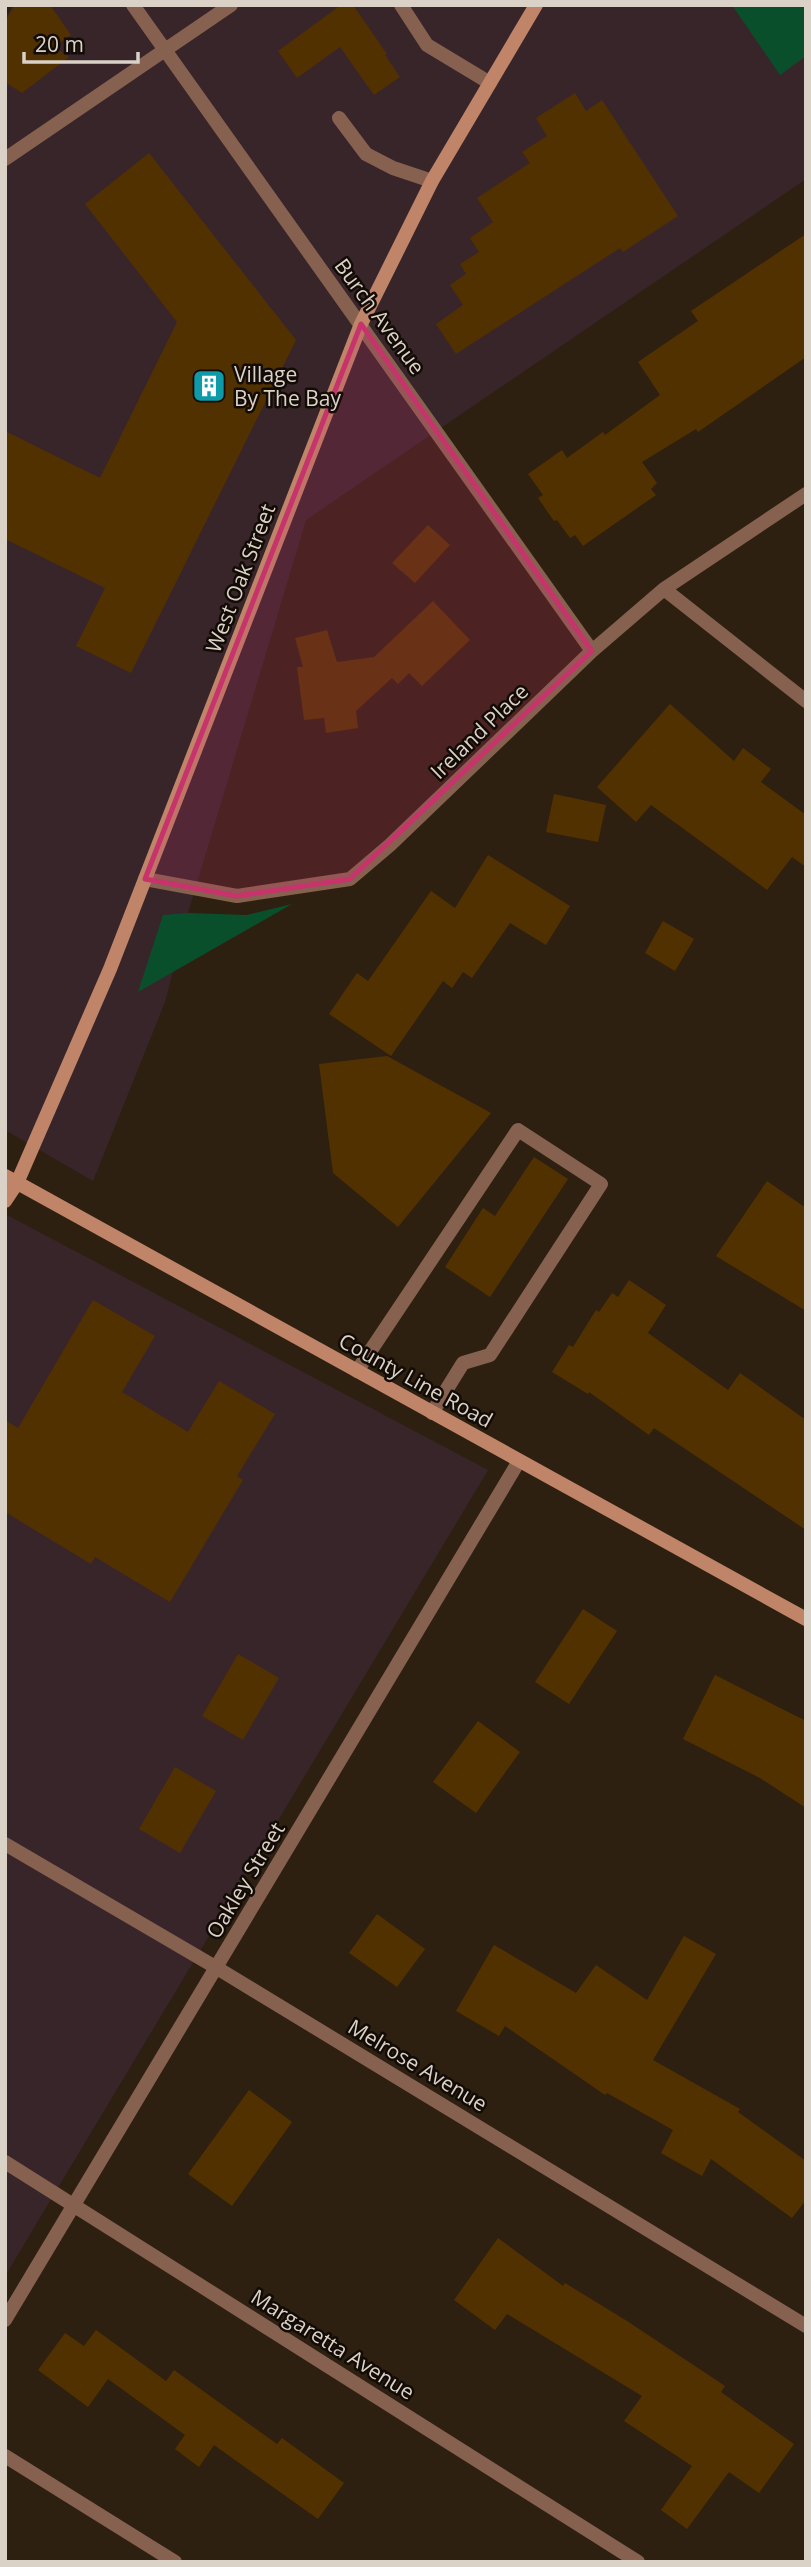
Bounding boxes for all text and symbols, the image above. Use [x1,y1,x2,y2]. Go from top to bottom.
scale bar [24,21,138,65]
text: 20 m [35,30,84,58]
street label: Burch Avenue [329,253,431,379]
place label: Village By The Bay [234,360,341,412]
building icon: Village By The Bay [190,367,228,405]
street label: West Oak Street [199,500,281,656]
street label: Ireland Place [424,677,534,785]
street label: County Line Road [334,1326,498,1434]
street label: Oakley Street [199,1817,291,1943]
street label: Melrose Avenue [343,2012,493,2118]
street label: Margaretta Avenue [246,2282,420,2406]

